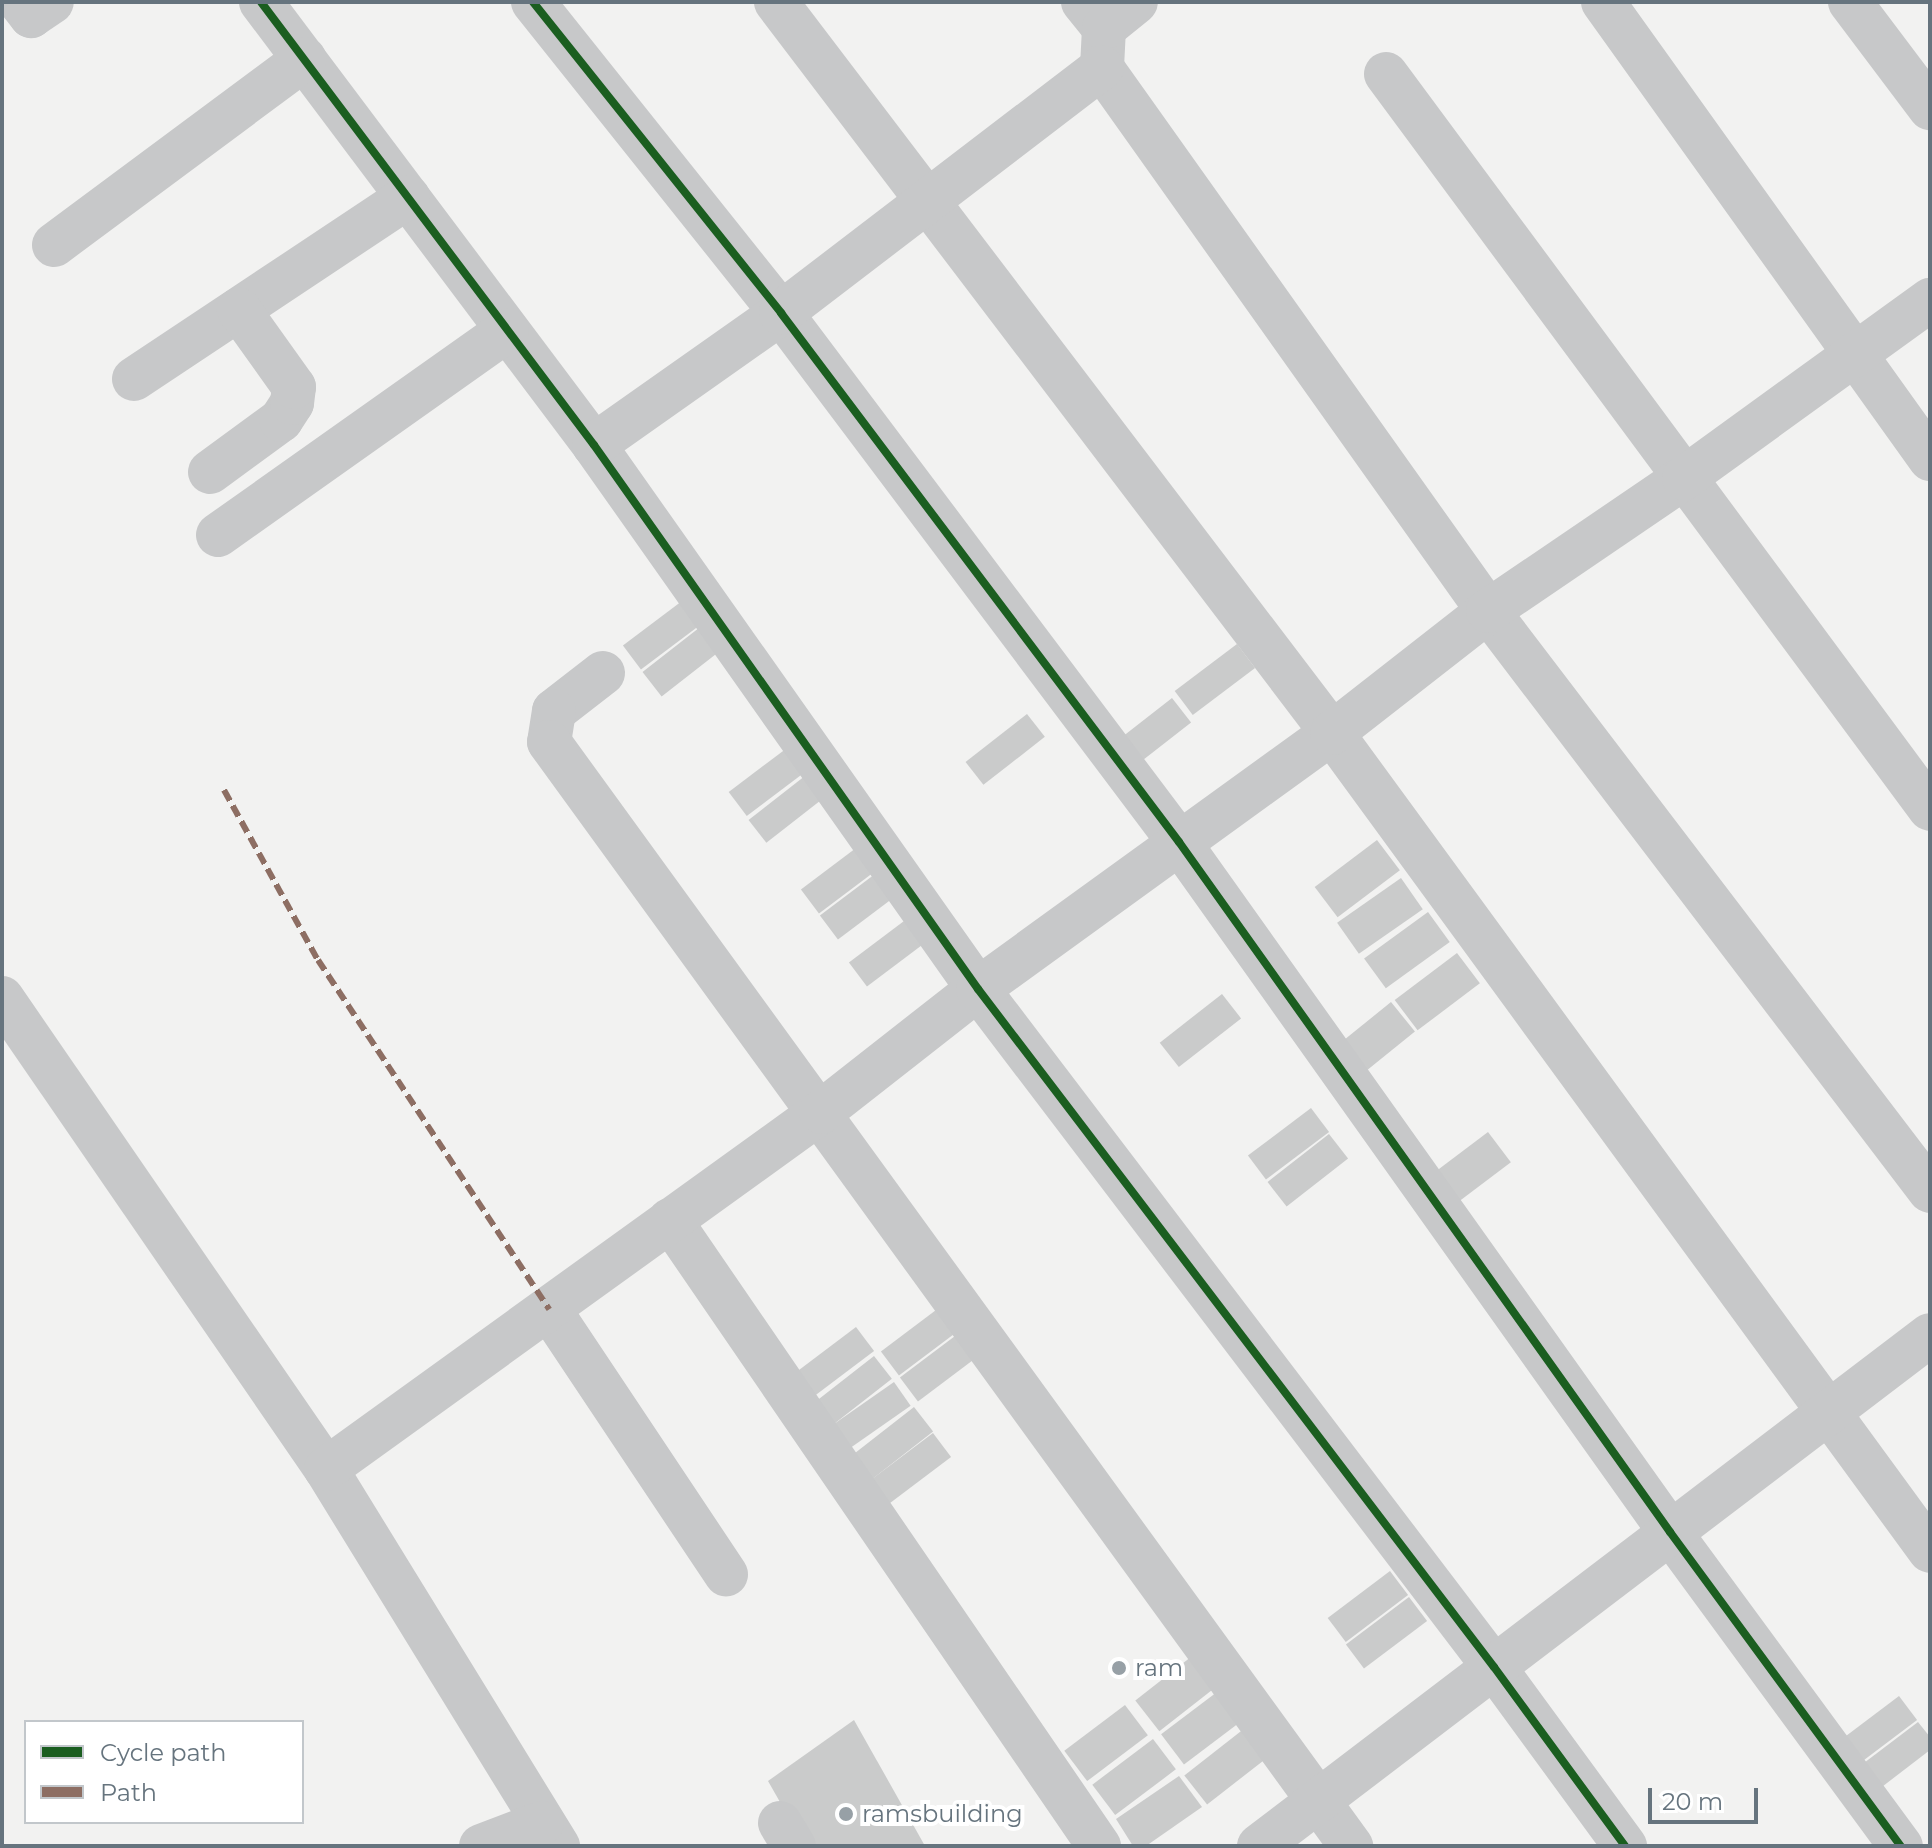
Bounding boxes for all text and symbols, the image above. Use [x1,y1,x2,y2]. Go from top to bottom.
place label: ram [1135,1654,1183,1682]
marker: ram [1110,1659,1128,1677]
legend [24,1720,304,1824]
text: Cycle path [100,1738,227,1767]
scale bar [1652,1772,1762,1822]
text: Path [100,1778,157,1807]
text: 20 m [1662,1787,1723,1816]
place label: ramsbuilding [862,1800,1023,1828]
marker: ramsbuilding [837,1805,855,1823]

